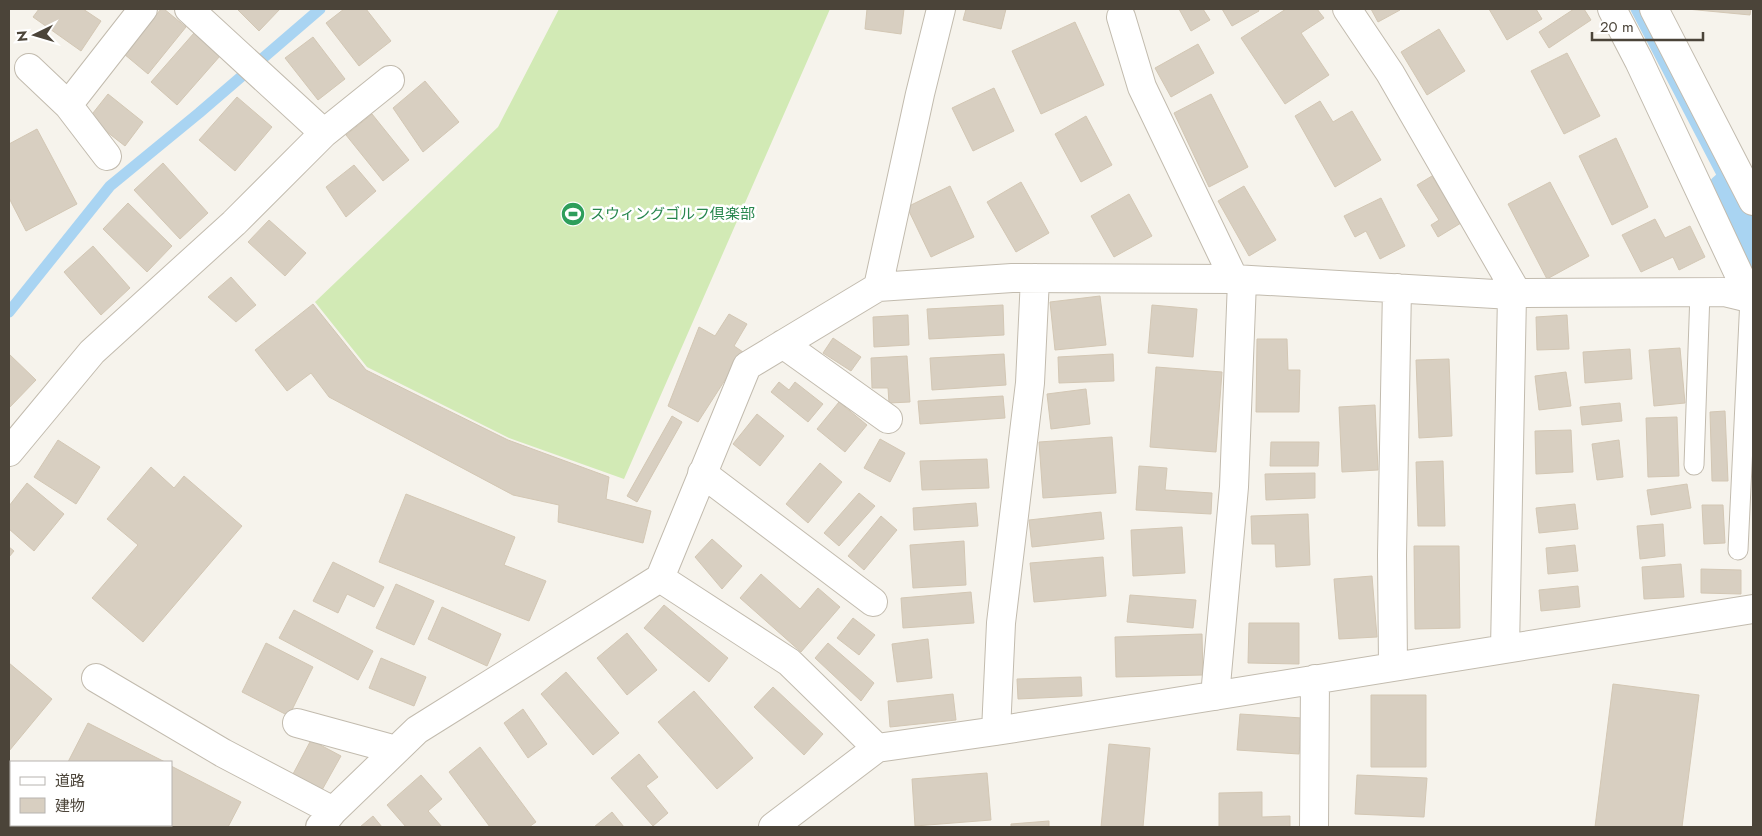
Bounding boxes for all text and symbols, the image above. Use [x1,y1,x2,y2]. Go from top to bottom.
north arrow [10,10,60,60]
scale bar [1592,10,1703,42]
text: 20 m [1600,16,1634,38]
text: N [12,30,32,43]
sports icon: スウィングゴルフ倶楽部 [560,201,586,227]
place label: スウィングゴルフ倶楽部 [590,203,755,225]
legend [10,761,172,826]
text: 道路 [55,770,85,792]
text: 建物 [55,795,85,817]

